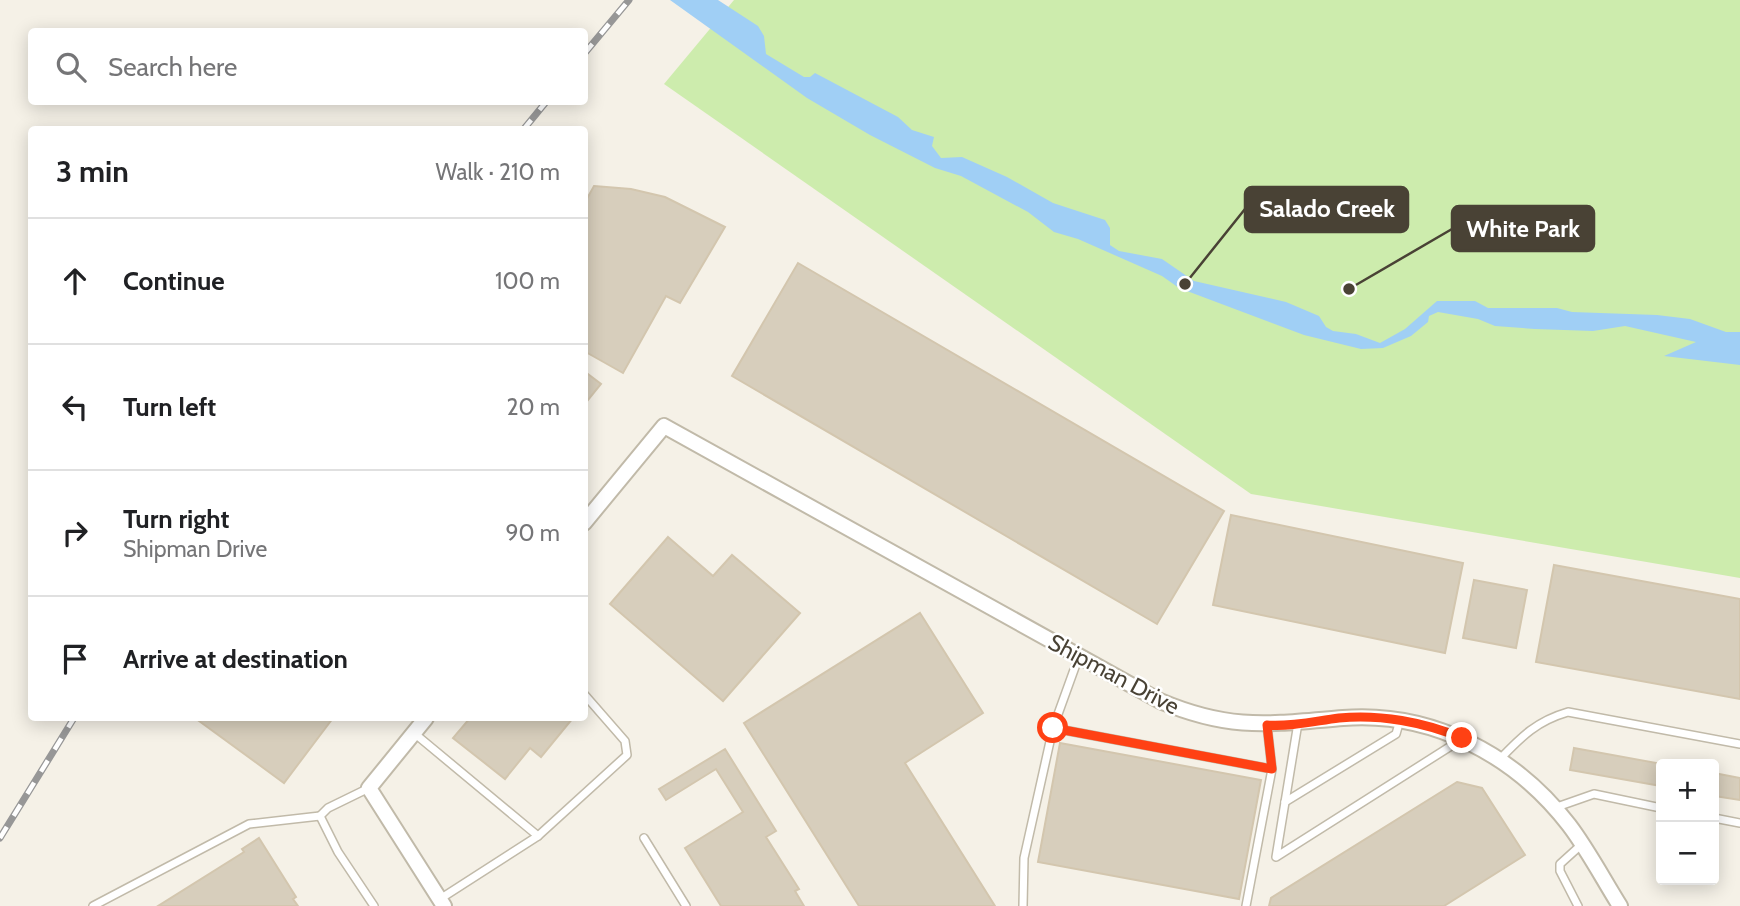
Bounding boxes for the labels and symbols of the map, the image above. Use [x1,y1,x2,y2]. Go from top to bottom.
callout: Salado Creek [1245,187,1408,232]
text: Salado Creek [1259,194,1395,223]
callout: White Park [1452,206,1594,251]
text: White Park [1466,214,1580,243]
street label: Shipman Drive [1044,628,1184,720]
route start [1037,712,1068,743]
route end [1446,722,1477,753]

